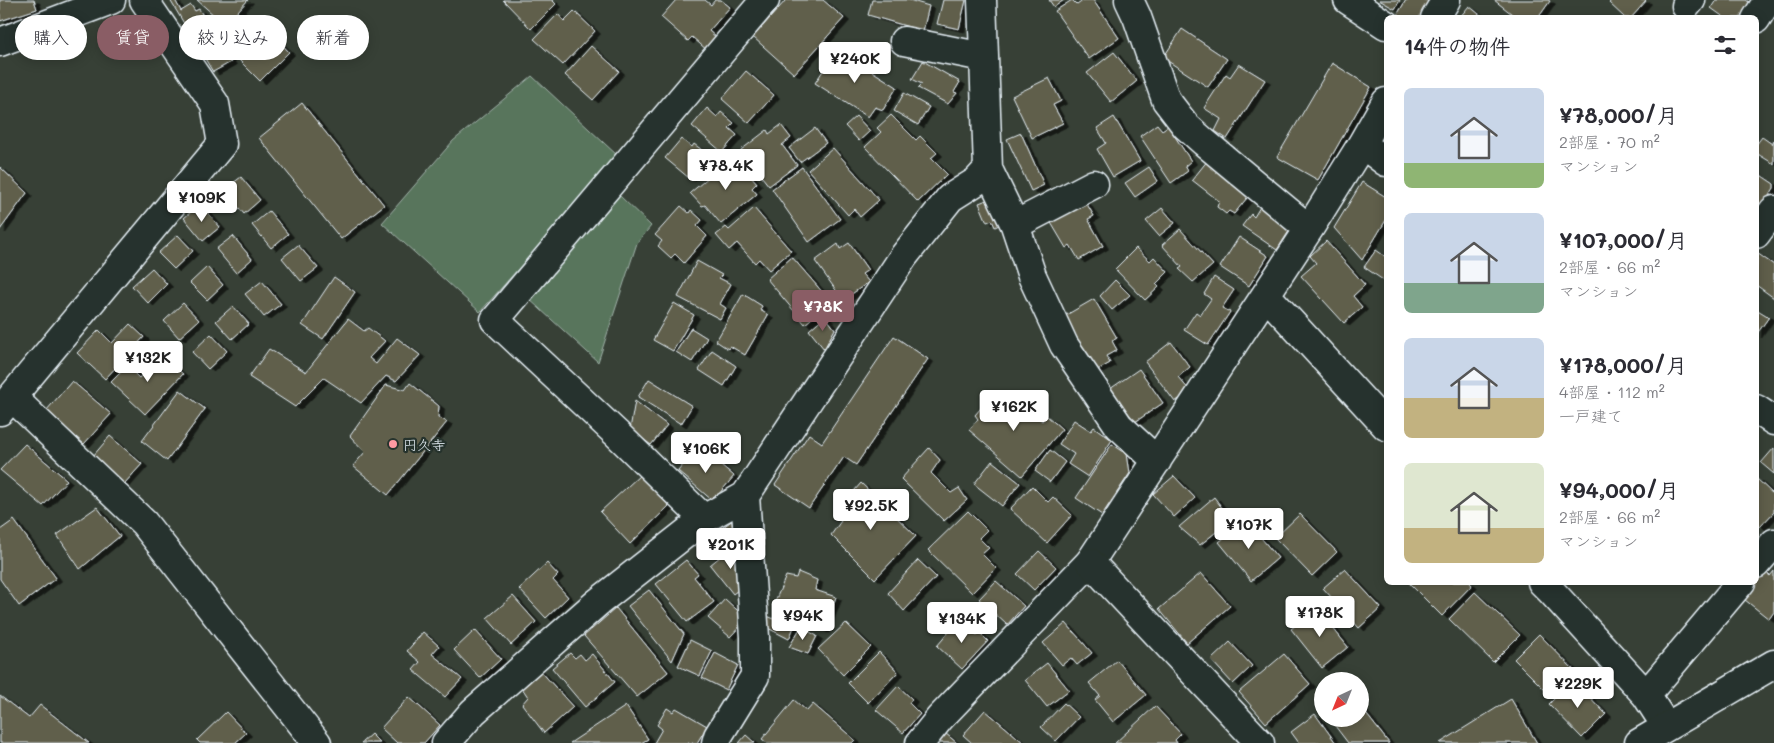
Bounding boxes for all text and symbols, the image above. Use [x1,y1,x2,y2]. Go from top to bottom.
chip: 購入 [15,15,87,60]
chip: 賃貸 [97,15,169,60]
chip: 絞り込み [179,15,287,60]
chip: 新着 [297,15,369,60]
icon: filters [1711,31,1739,59]
text: 14件の物件 [1404,32,1511,59]
pin: ¥240K [820,42,890,84]
text: ¥240K [830,47,880,68]
text: ¥78,000/月 [1559,101,1678,128]
icon: home [1444,108,1504,168]
text: 2部屋 · 70 m² [1559,131,1660,152]
pin: ¥78.4K [685,148,767,191]
text: ¥78.4K [699,154,753,175]
text: マンション [1559,155,1638,176]
pin: ¥109K [167,180,237,223]
text: ¥109K [178,186,226,207]
text: ¥107,000/月 [1559,226,1687,253]
icon: home [1444,233,1504,293]
text: 2部屋 · 66 m² [1559,256,1660,277]
text: マンション [1559,280,1638,301]
pin: ¥78K [793,290,853,332]
text: ¥78K [803,295,843,316]
pin: ¥132K [113,340,183,383]
text: ¥132K [125,346,171,367]
text: ¥178,000/月 [1559,351,1687,378]
icon: home [1444,358,1504,418]
text: 4部屋 · 112 m² [1559,381,1665,402]
pin: ¥162K [979,390,1049,432]
text: ¥162K [991,395,1037,416]
text: 一戸建て [1559,405,1623,426]
pin: ¥106K [671,432,741,474]
place label: 円久寺 [403,435,445,454]
text: ¥106K [682,437,730,458]
marker: 円久寺 [387,438,399,450]
text: ¥94,000/月 [1559,476,1679,503]
icon: home [1444,483,1504,543]
pin: ¥92.5K [830,488,912,531]
text: ¥92.5K [844,494,898,515]
text: 2部屋 · 66 m² [1559,506,1660,527]
pin: ¥107K [1214,508,1284,550]
text: ¥107K [1225,513,1273,534]
pin: ¥201K [696,528,766,570]
text: マンション [1559,530,1638,551]
text: ¥201K [707,533,755,554]
pin: ¥178K [1285,596,1355,638]
pin: ¥94K [773,598,833,641]
text: ¥178K [1297,601,1343,622]
pin: ¥134K [927,602,997,644]
text: ¥94K [783,604,823,625]
text: ¥134K [938,607,986,628]
pin: ¥229K [1543,666,1613,709]
north arrow [1314,672,1369,728]
map controls [1314,672,1369,727]
text: ¥229K [1554,672,1602,693]

